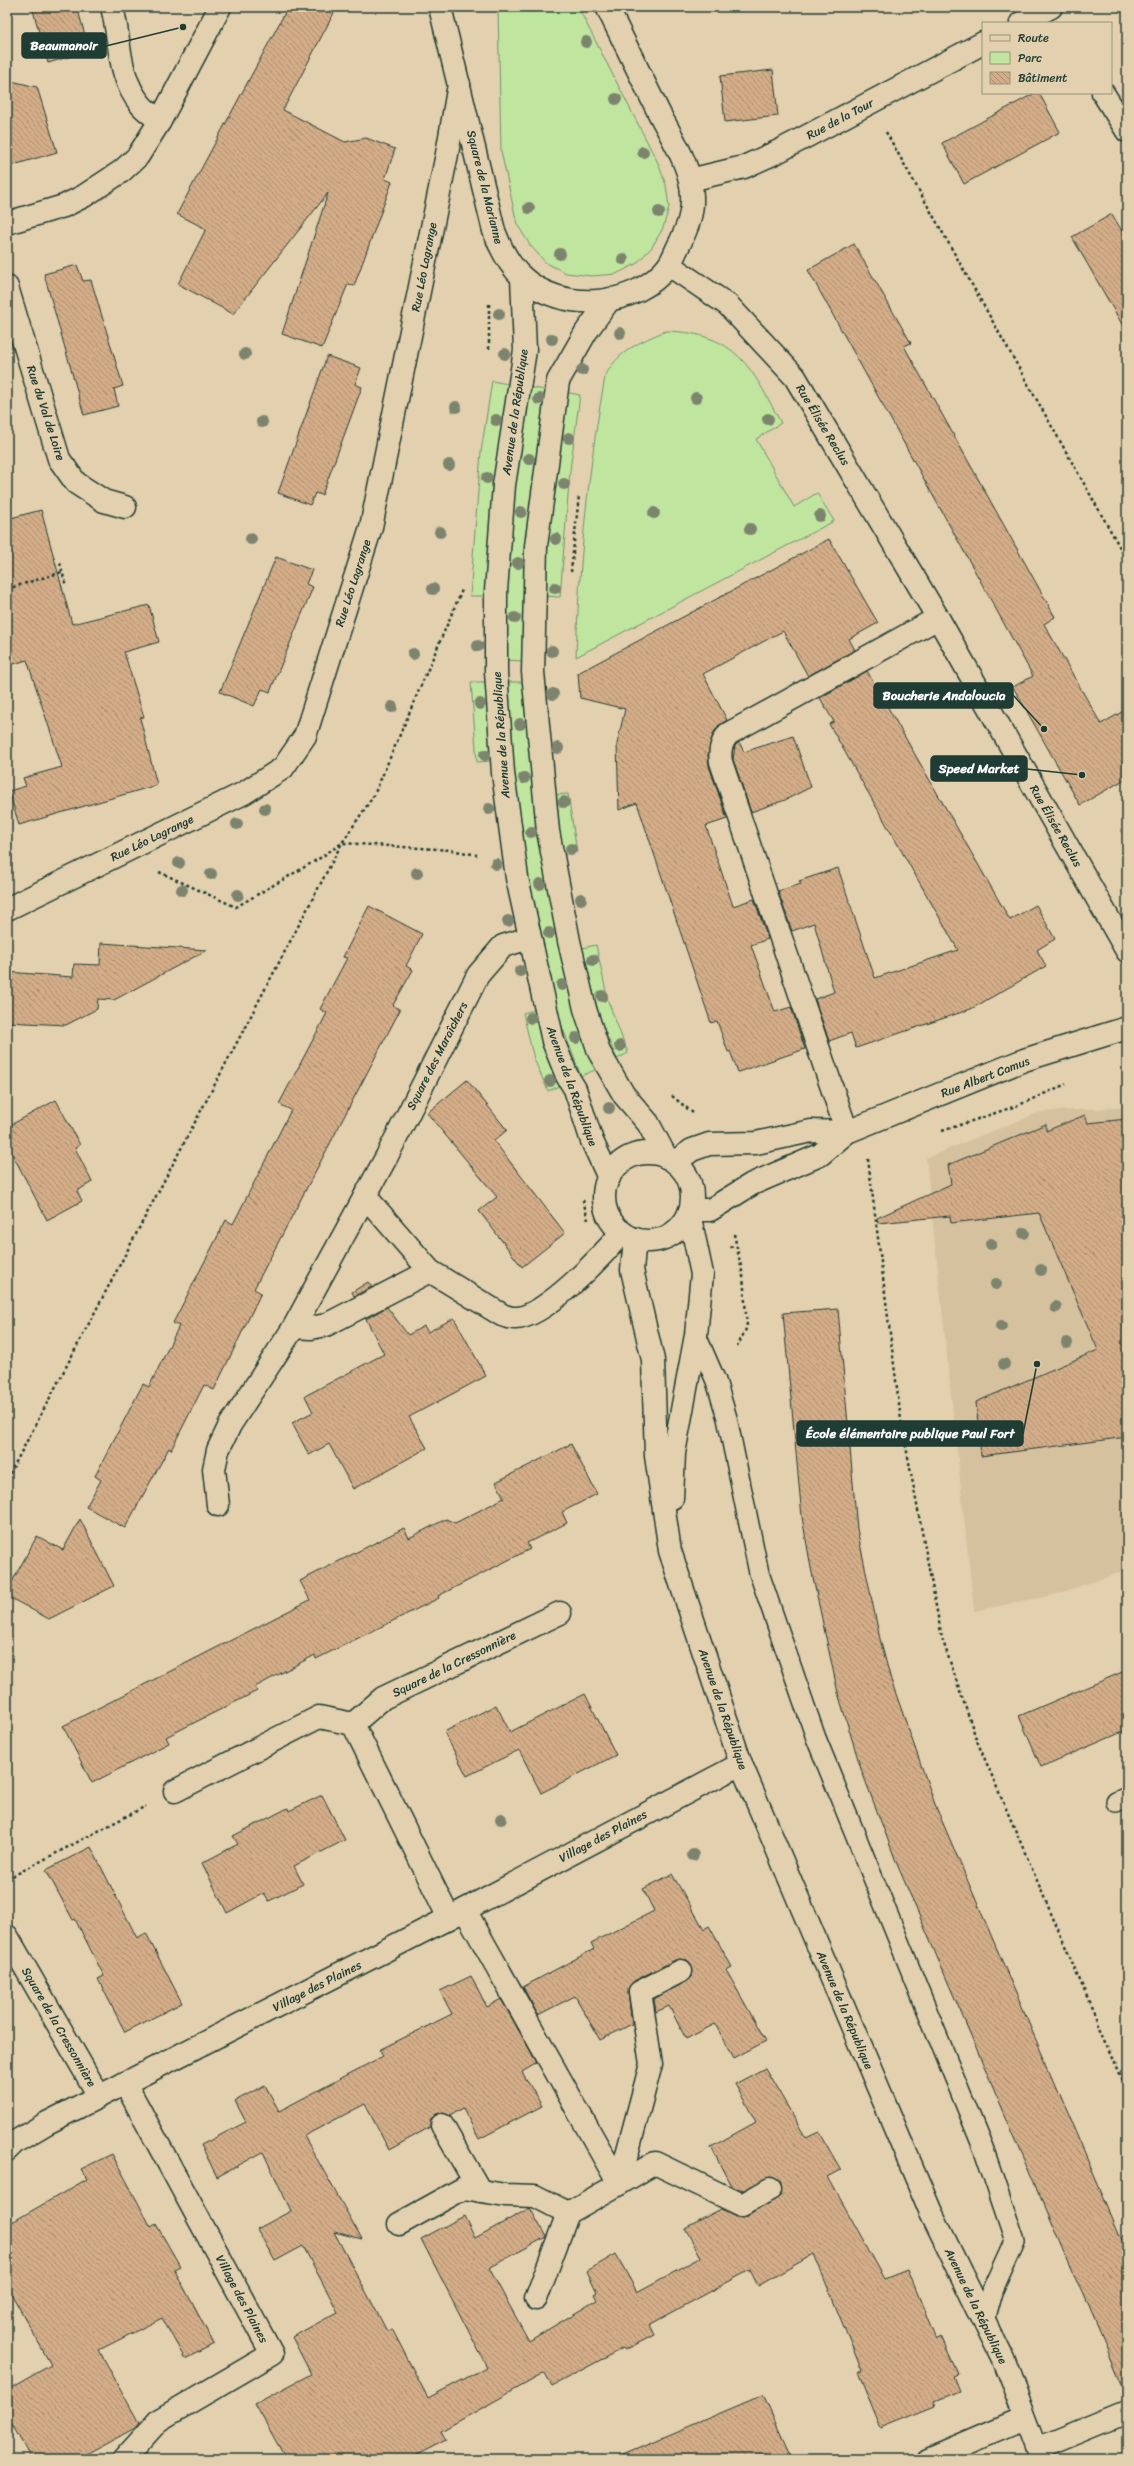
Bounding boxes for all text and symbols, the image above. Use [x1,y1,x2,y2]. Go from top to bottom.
legend [982,22,1112,94]
text: Route [1018,27,1049,49]
callout: Beaumanoir [22,33,106,58]
text: Beaumanoir [30,34,99,57]
text: Parc [1018,47,1042,69]
text: Bâtiment [1018,67,1067,89]
street label: Rue de la Tour [802,91,879,146]
street label: Square de la Marianne [460,128,510,246]
street label: Rue Léo Lagrange [405,220,443,314]
street label: Avenue de la République [495,347,535,477]
street label: Rue du Val de Loire [20,362,72,464]
street label: Rue Élisée Reclus [790,380,856,471]
street label: Rue Léo Lagrange [329,536,378,630]
street label: Avenue de la République [486,671,516,800]
callout: Boucherie Andaloucia [874,683,1013,708]
text: Boucherie Andaloucia [882,684,1006,707]
callout: Speed Market [931,756,1027,781]
text: Speed Market [938,757,1020,780]
street label: Rue Élisée Reclus [1023,781,1089,872]
street label: Rue Léo Lagrange [106,808,198,868]
street label: Square des Maraîchers [400,998,474,1114]
street label: Avenue de la République [540,1022,604,1150]
street label: Rue Albert Camus [937,1050,1033,1104]
callout: École élémentaire publique Paul Fort [797,1421,1023,1446]
text: École élémentaire publique Paul Fort [806,1422,1015,1445]
street label: Square de la Cressonnière [388,1624,520,1704]
street label: Avenue de la République [692,1644,754,1773]
street label: Village des Plaines [555,1803,652,1869]
street label: Avenue de la République [810,1946,880,2073]
street label: Village des Plaines [269,1954,366,2018]
street label: Square de la Cressonnière [16,1963,103,2091]
street label: Avenue de la République [938,2243,1014,2368]
street label: Village des Plaines [209,2251,275,2348]

